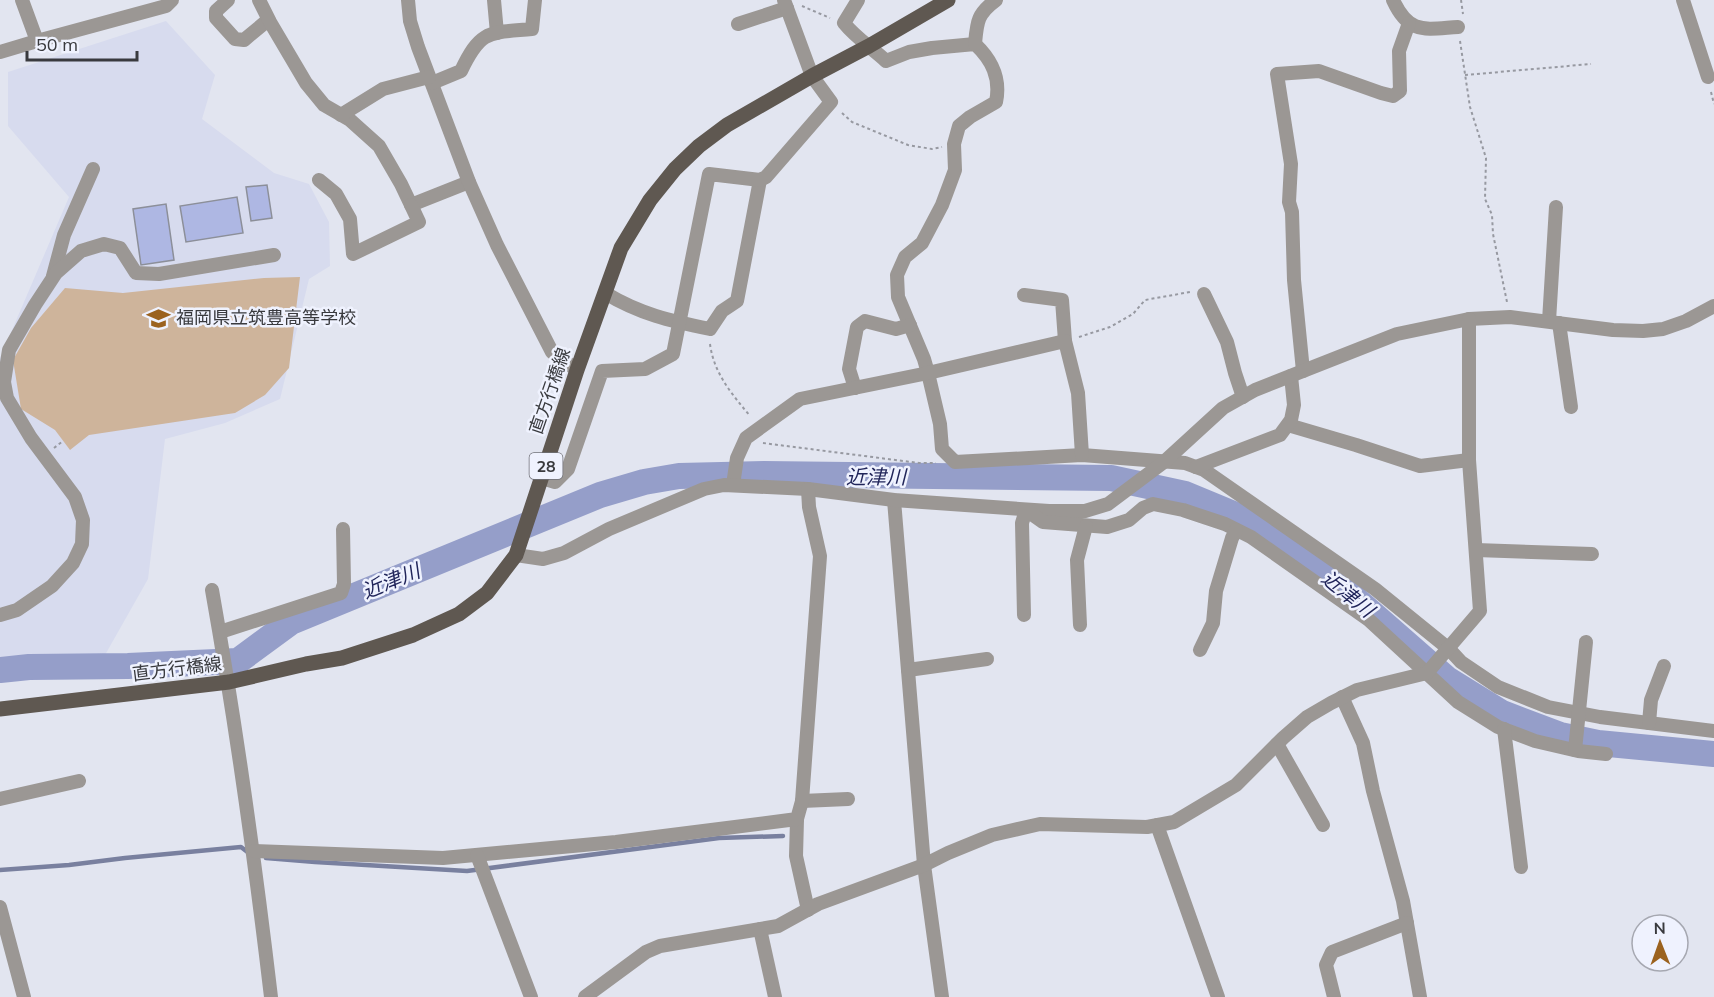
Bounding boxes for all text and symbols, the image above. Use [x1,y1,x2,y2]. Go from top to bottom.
scale bar [27,24,136,62]
text: 50 m [36,33,78,56]
school or university icon: 福岡県立筑豊高等学校 [145,305,171,331]
place label: 福岡県立筑豊高等学校 [176,306,356,329]
street label: 直方行橋線 [524,345,575,437]
road number: 28 [530,453,562,479]
water label: 近津川 [846,464,908,489]
water label: 近津川 [358,557,425,603]
water label: 近津川 [1317,565,1381,623]
street label: 直方行橋線 [131,652,223,685]
north arrow [1630,913,1690,973]
text: N [1654,918,1666,938]

